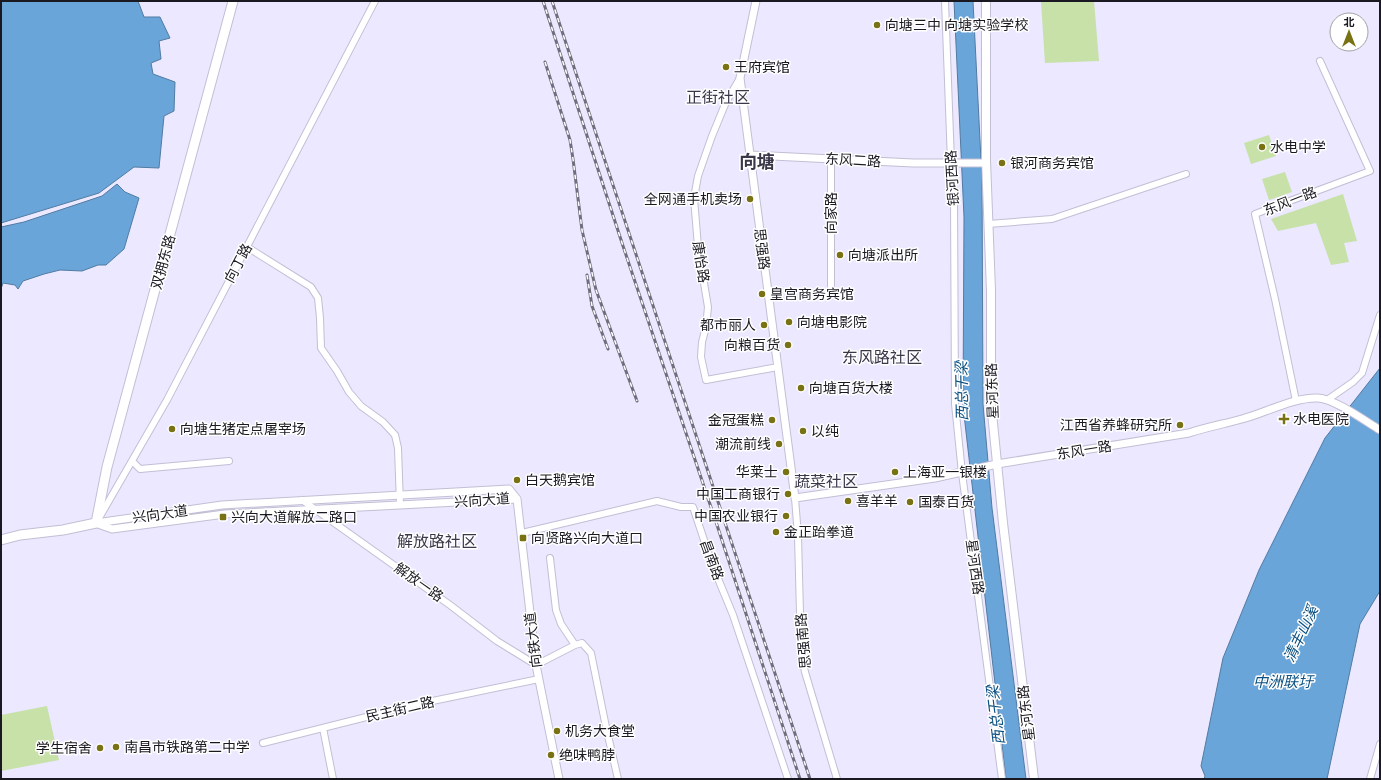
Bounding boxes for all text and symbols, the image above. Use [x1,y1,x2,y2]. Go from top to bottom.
north arrow [1329,12,1369,52]
text: 北 [1344,16,1355,29]
place label: 向塘三中 向塘实验学校 [885,17,1028,33]
marker: 向塘三中 向塘实验学校 [872,20,882,30]
place label: 王府宾馆 [734,59,790,75]
marker: 王府宾馆 [721,62,731,72]
district label: 正街社区 [686,88,750,107]
place label: 水电中学 [1270,139,1326,155]
marker: 水电中学 [1257,142,1267,152]
street label: 银河西路 [943,150,961,206]
district label: 向塘 [739,151,775,172]
street label: 东风二路 [825,151,881,169]
place label: 银河商务宾馆 [1010,155,1094,171]
marker: 银河商务宾馆 [997,158,1007,168]
street label: 东风一路 [1261,183,1319,219]
place label: 全网通手机卖场 [644,191,742,207]
street label: 向家路 [823,192,839,234]
marker: 全网通手机卖场 [745,194,755,204]
street label: 思强路 [752,227,772,271]
street label: 双拥东路 [148,233,178,291]
street label: 康怡路 [690,240,712,284]
street label: 向丁路 [221,241,255,285]
place label: 向塘派出所 [848,247,918,263]
marker: 向塘派出所 [835,250,845,260]
place label: 皇宫商务宾馆 [770,286,854,302]
marker: 皇宫商务宾馆 [757,289,767,299]
place label: 向塘电影院 [797,314,867,330]
place label: 都市丽人 [700,317,756,333]
marker: 向塘电影院 [784,317,794,327]
marker: 都市丽人 [759,320,769,330]
place label: 向粮百货 [724,337,780,353]
marker: 向粮百货 [783,340,793,350]
district label: 东风路社区 [842,348,922,367]
water label: 西总干梁 [952,359,972,421]
street label: 星河东路 [983,363,1001,419]
place label: 向塘百货大楼 [809,380,893,396]
marker: 向塘百货大楼 [796,383,806,393]
place label: 水电医院 [1293,411,1349,427]
place label: 金冠蛋糕 [708,412,764,428]
marker: 水电医院 [1278,413,1290,425]
marker: 金冠蛋糕 [767,415,777,425]
place label: 江西省养蜂研究所 [1060,417,1172,433]
marker: 江西省养蜂研究所 [1175,420,1185,430]
place label: 向塘生猪定点屠宰场 [180,421,306,437]
place label: 以纯 [811,423,839,439]
marker: 向塘生猪定点屠宰场 [167,424,177,434]
marker: 以纯 [798,426,808,436]
place label: 潮流前线 [715,436,771,452]
street label: 东风一路 [1055,438,1113,462]
marker: 潮流前线 [774,439,784,449]
place label: 华莱士 [736,464,778,480]
place label: 上海亚一银楼 [903,464,987,480]
marker: 华莱士 [781,467,791,477]
marker: 上海亚一银楼 [890,467,900,477]
place label: 白天鹅宾馆 [525,472,595,488]
district label: 蔬菜社区 [794,472,858,491]
marker: 白天鹅宾馆 [512,475,522,485]
place label: 中国工商银行 [696,486,780,502]
marker: 中国工商银行 [783,489,793,499]
street label: 兴向大道 [454,490,510,510]
place label: 喜羊羊 [856,493,898,509]
place label: 国泰百货 [918,494,974,510]
marker: 喜羊羊 [843,496,853,506]
marker: 国泰百货 [905,497,915,507]
street label: 兴向大道 [131,502,189,526]
place label: 中国农业银行 [694,508,778,524]
place label: 兴向大道解放二路口 [231,509,357,525]
marker: 中国农业银行 [781,511,791,521]
marker: 兴向大道解放二路口 [218,512,228,522]
place label: 金正跆拳道 [784,524,854,540]
marker: 金正跆拳道 [771,527,781,537]
place label: 向贤路兴向大道口 [531,530,643,546]
district label: 解放路社区 [397,532,477,551]
marker: 向贤路兴向大道口 [518,533,528,543]
street label: 昌南路 [697,538,727,582]
street label: 星河西路 [963,538,987,596]
street label: 解放一路 [391,559,447,605]
water label: 清丰山溪 [1280,601,1323,665]
street label: 向铁大道 [522,611,544,669]
street label: 思强南路 [793,612,813,670]
water label: 中洲联圩 [1253,673,1315,691]
water label: 西总干梁 [983,682,1009,746]
street label: 星河东路 [1015,684,1037,742]
street label: 民主街二路 [364,693,436,725]
place label: 机务大食堂 [565,723,635,739]
marker: 机务大食堂 [552,726,562,736]
place label: 南昌市铁路第二中学 [124,739,250,755]
place label: 学生宿舍 [36,740,92,756]
marker: 南昌市铁路第二中学 [111,742,121,752]
marker: 学生宿舍 [95,743,105,753]
place label: 绝味鸭脖 [559,747,615,763]
marker: 绝味鸭脖 [546,750,556,760]

